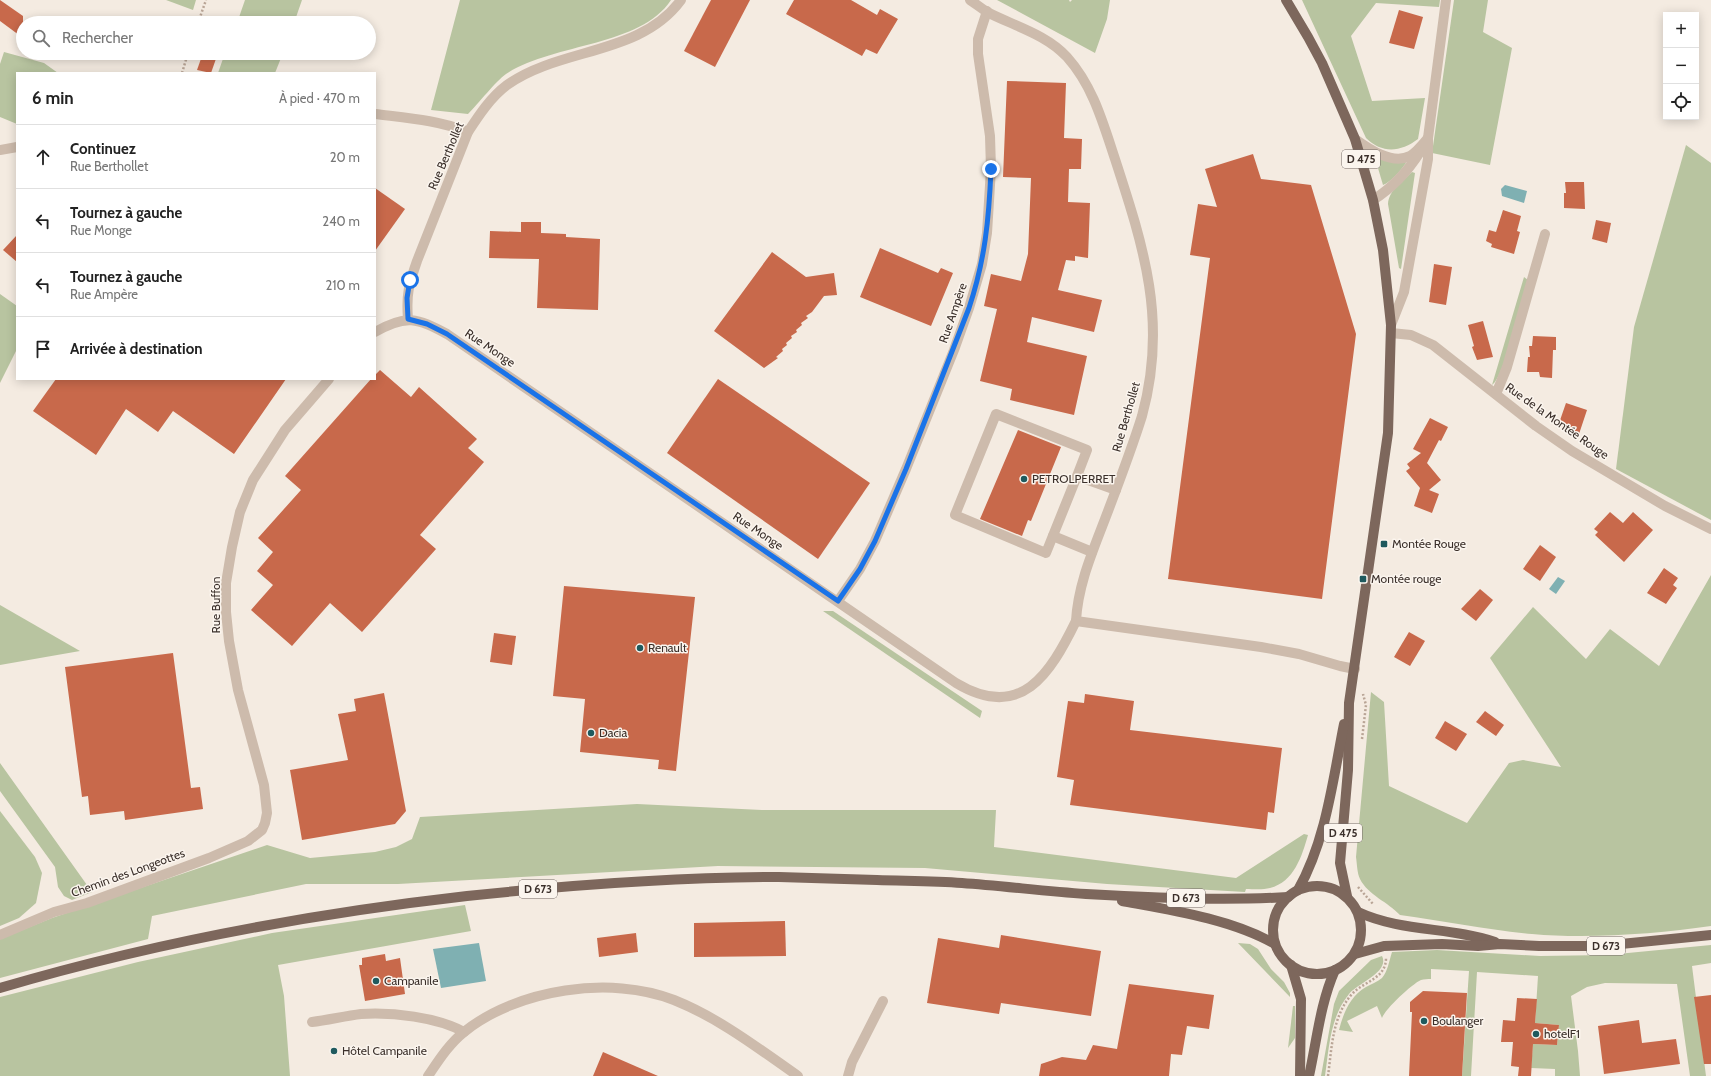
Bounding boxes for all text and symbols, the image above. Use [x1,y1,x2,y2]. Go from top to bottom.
map controls [1663,12,1699,120]
button: + [1663,12,1699,48]
search box [16,16,376,60]
icon: search [30,27,52,49]
text: Rechercher [62,29,133,47]
button: − [1663,48,1699,84]
button: locate [1663,84,1699,120]
text: 6 min [32,88,74,108]
text: À pied · 470 m [279,90,360,106]
street label: Rue Berthollet [425,120,467,192]
text: Continuez [70,140,136,158]
icon: ahead [32,146,54,168]
text: 20 m [330,149,360,165]
road number: D 475 [1342,150,1380,168]
text: Rue Berthollet [70,158,148,174]
route end [982,160,1000,178]
text: Tournez à gauche [70,204,182,222]
icon: left [32,210,54,232]
text: 240 m [322,213,360,229]
text: Rue Monge [70,222,132,238]
text: Tournez à gauche [70,268,182,286]
route start [401,271,419,289]
icon: left [32,274,54,296]
text: 210 m [326,277,360,293]
street label: Rue Ampère [935,281,970,345]
text: Rue Ampère [70,286,138,302]
street label: Rue Monge [462,325,518,370]
icon: arrive [32,338,54,360]
text: Arrivée à destination [70,340,202,358]
street label: Rue de la Montée Rouge [1503,379,1612,462]
street label: Rue Berthollet [1108,380,1143,454]
place label: PETROLPERRET [1032,471,1116,486]
marker: PETROLPERRET [1019,474,1029,484]
street label: Rue Monge [730,508,786,553]
place label: Montée Rouge [1392,536,1466,551]
marker: Montée Rouge [1379,539,1389,549]
place label: Montée rouge [1371,571,1441,586]
marker: Montée rouge [1358,574,1368,584]
street label: Rue Buffon [208,576,223,633]
place label: Renault [648,640,687,655]
marker: Renault [635,643,645,653]
place label: Dacia [599,725,627,740]
marker: Dacia [586,728,596,738]
road number: D 475 [1324,824,1362,842]
street label: Chemin des Longeottes [69,845,187,900]
road number: D 673 [519,880,557,898]
road number: D 673 [1167,889,1205,907]
road number: D 673 [1587,937,1625,955]
place label: Campanile [384,973,438,988]
marker: Campanile [371,976,381,986]
place label: Boulanger [1432,1013,1483,1028]
marker: Boulanger [1419,1016,1429,1026]
place label: hotelF1 [1544,1026,1580,1041]
marker: hotelF1 [1531,1029,1541,1039]
place label: Hôtel Campanile [342,1043,427,1058]
marker: Hôtel Campanile [329,1046,339,1056]

